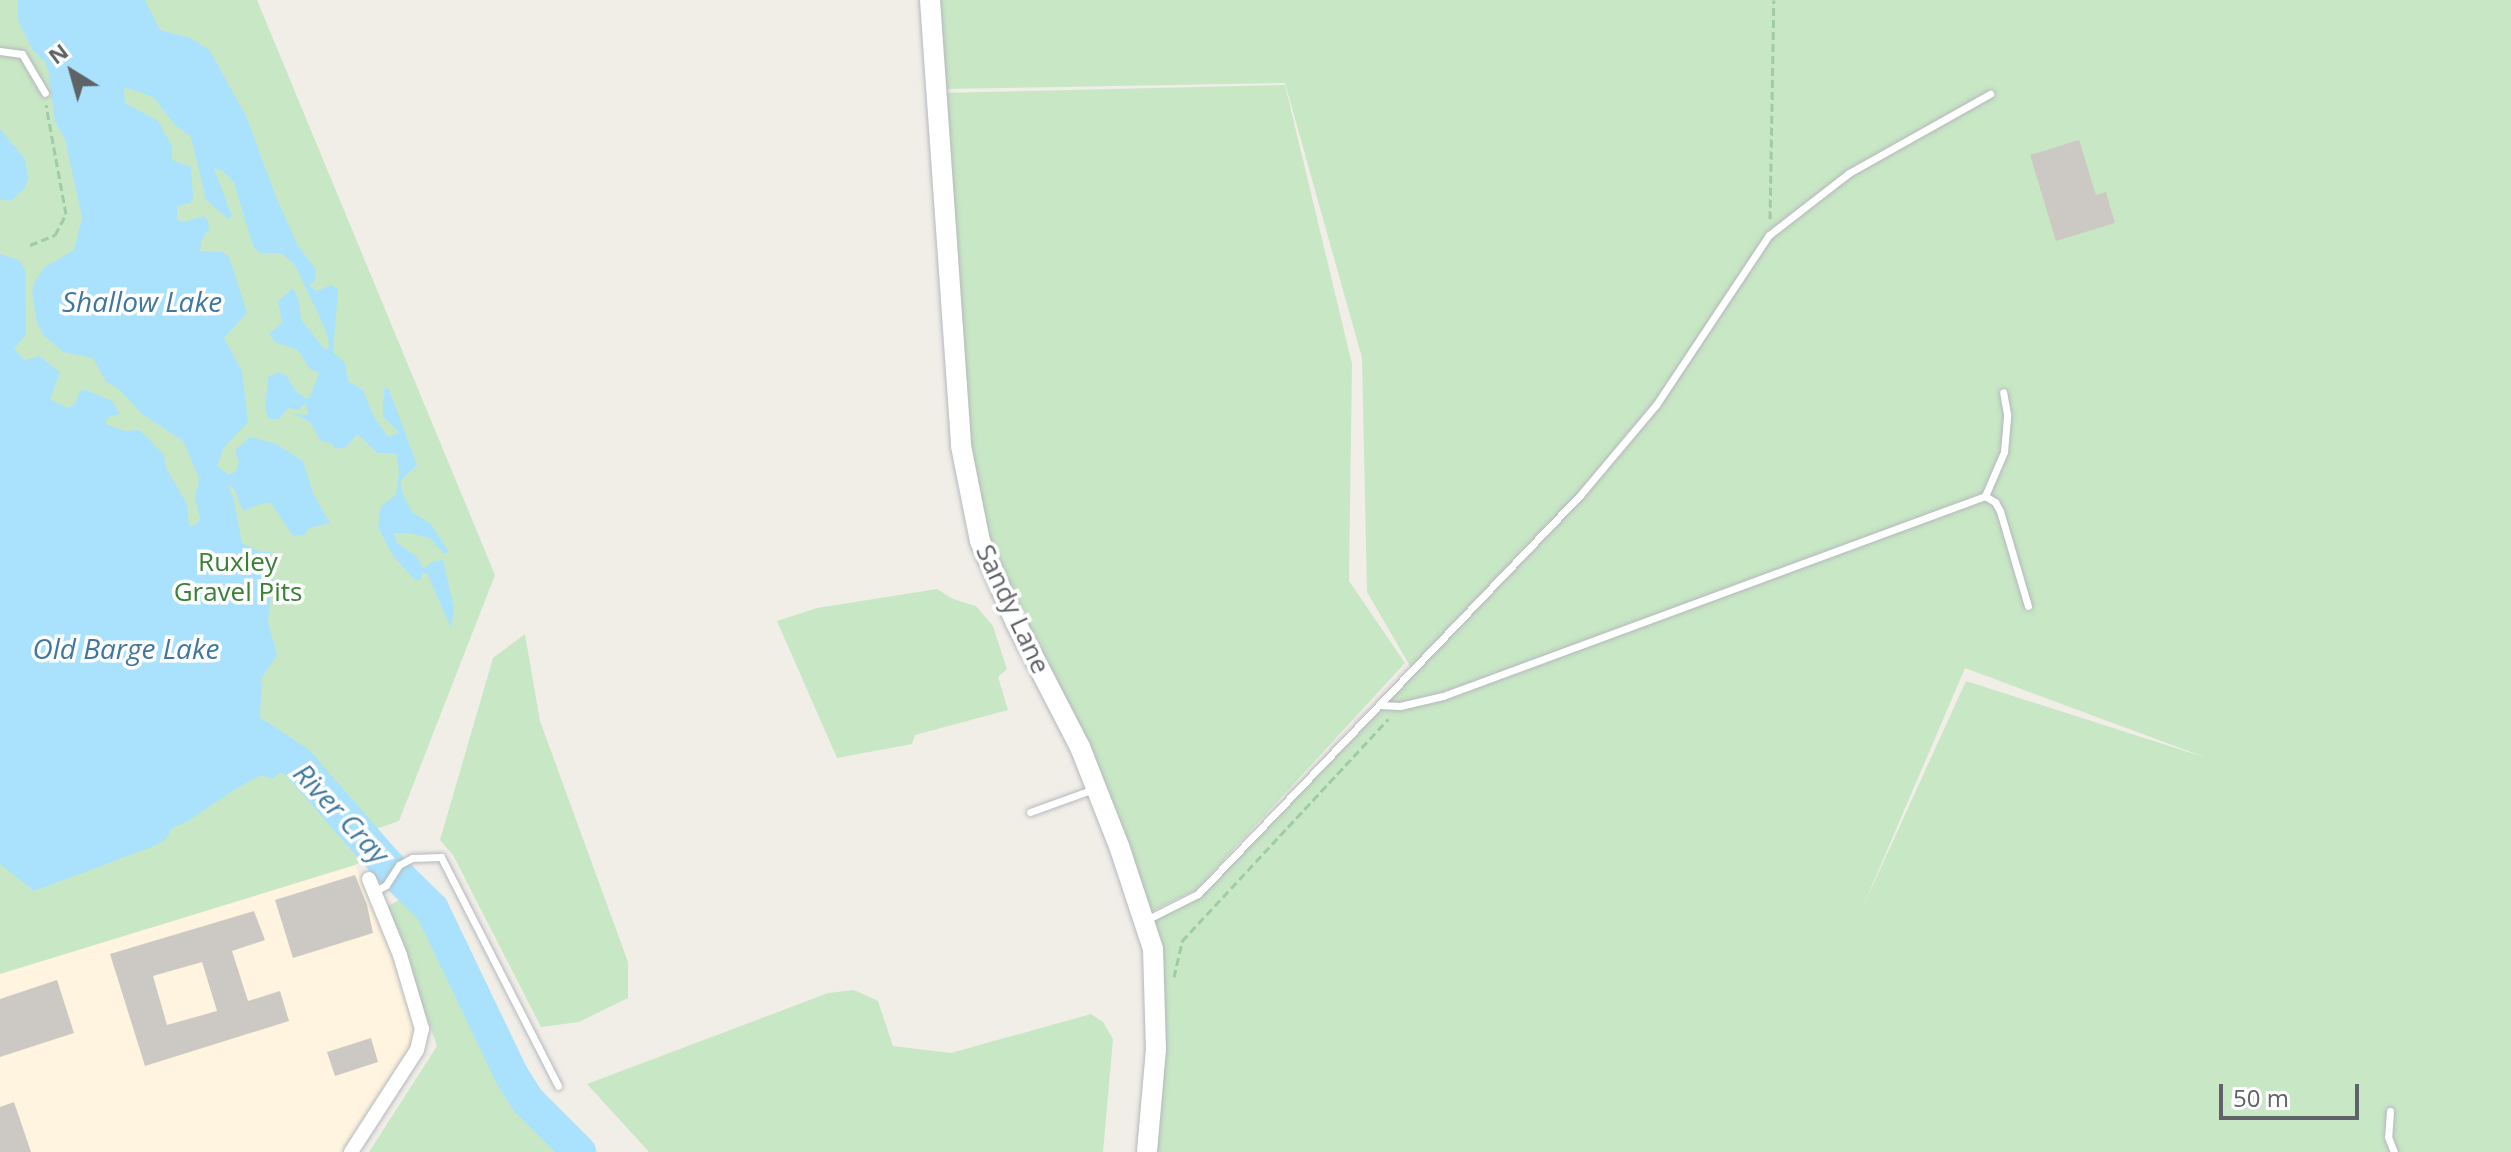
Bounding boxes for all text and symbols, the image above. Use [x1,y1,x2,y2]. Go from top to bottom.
north arrow [32,32,112,112]
text: N [41,35,74,70]
water label: Shallow Lake [62,284,222,318]
street label: Sandy Lane [970,539,1056,679]
park label: Ruxley Gravel Pits [174,546,302,608]
water label: Old Barge Lake [32,631,220,665]
water label: River Cray [287,756,397,870]
scale bar [2223,1068,2363,1118]
text: 50 m [2233,1081,2289,1114]

